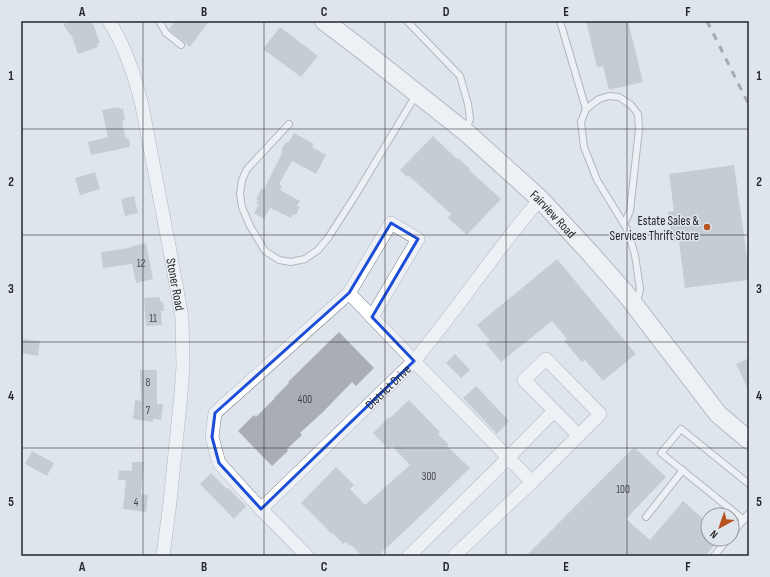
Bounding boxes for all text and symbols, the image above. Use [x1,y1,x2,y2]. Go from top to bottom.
text: A [78,4,86,20]
text: B [201,4,207,20]
text: C [321,4,328,20]
text: D [443,4,450,20]
text: E [563,4,569,20]
text: F [685,4,691,20]
text: 1 [8,68,14,84]
text: 1 [756,68,762,84]
text: 2 [8,174,14,190]
text: 2 [756,174,762,190]
street label: Fairview Road [527,187,579,242]
place label: Estate Sales & Services Thrift Store [610,213,699,244]
marker: Estate Sales & Services Thrift Store [702,222,712,232]
house number: 12 [137,257,146,270]
street label: Stoner Road [162,257,188,312]
text: 3 [8,281,14,297]
text: 3 [756,281,762,297]
house number: 11 [149,312,157,325]
street label: District Drive [362,361,415,413]
house number: 8 [146,376,151,389]
text: 4 [8,388,14,404]
text: 4 [756,388,762,404]
house number: 400 [298,393,312,406]
house number: 7 [146,404,151,417]
house number: 300 [422,470,436,483]
house number: 100 [616,483,630,496]
text: 5 [8,494,14,510]
text: 5 [756,494,762,510]
house number: 4 [134,496,139,509]
north arrow [700,507,740,547]
text: N [707,527,720,541]
text: A [78,559,86,575]
text: B [201,559,207,575]
text: C [321,559,328,575]
text: D [443,559,450,575]
text: E [563,559,569,575]
text: F [685,559,691,575]

